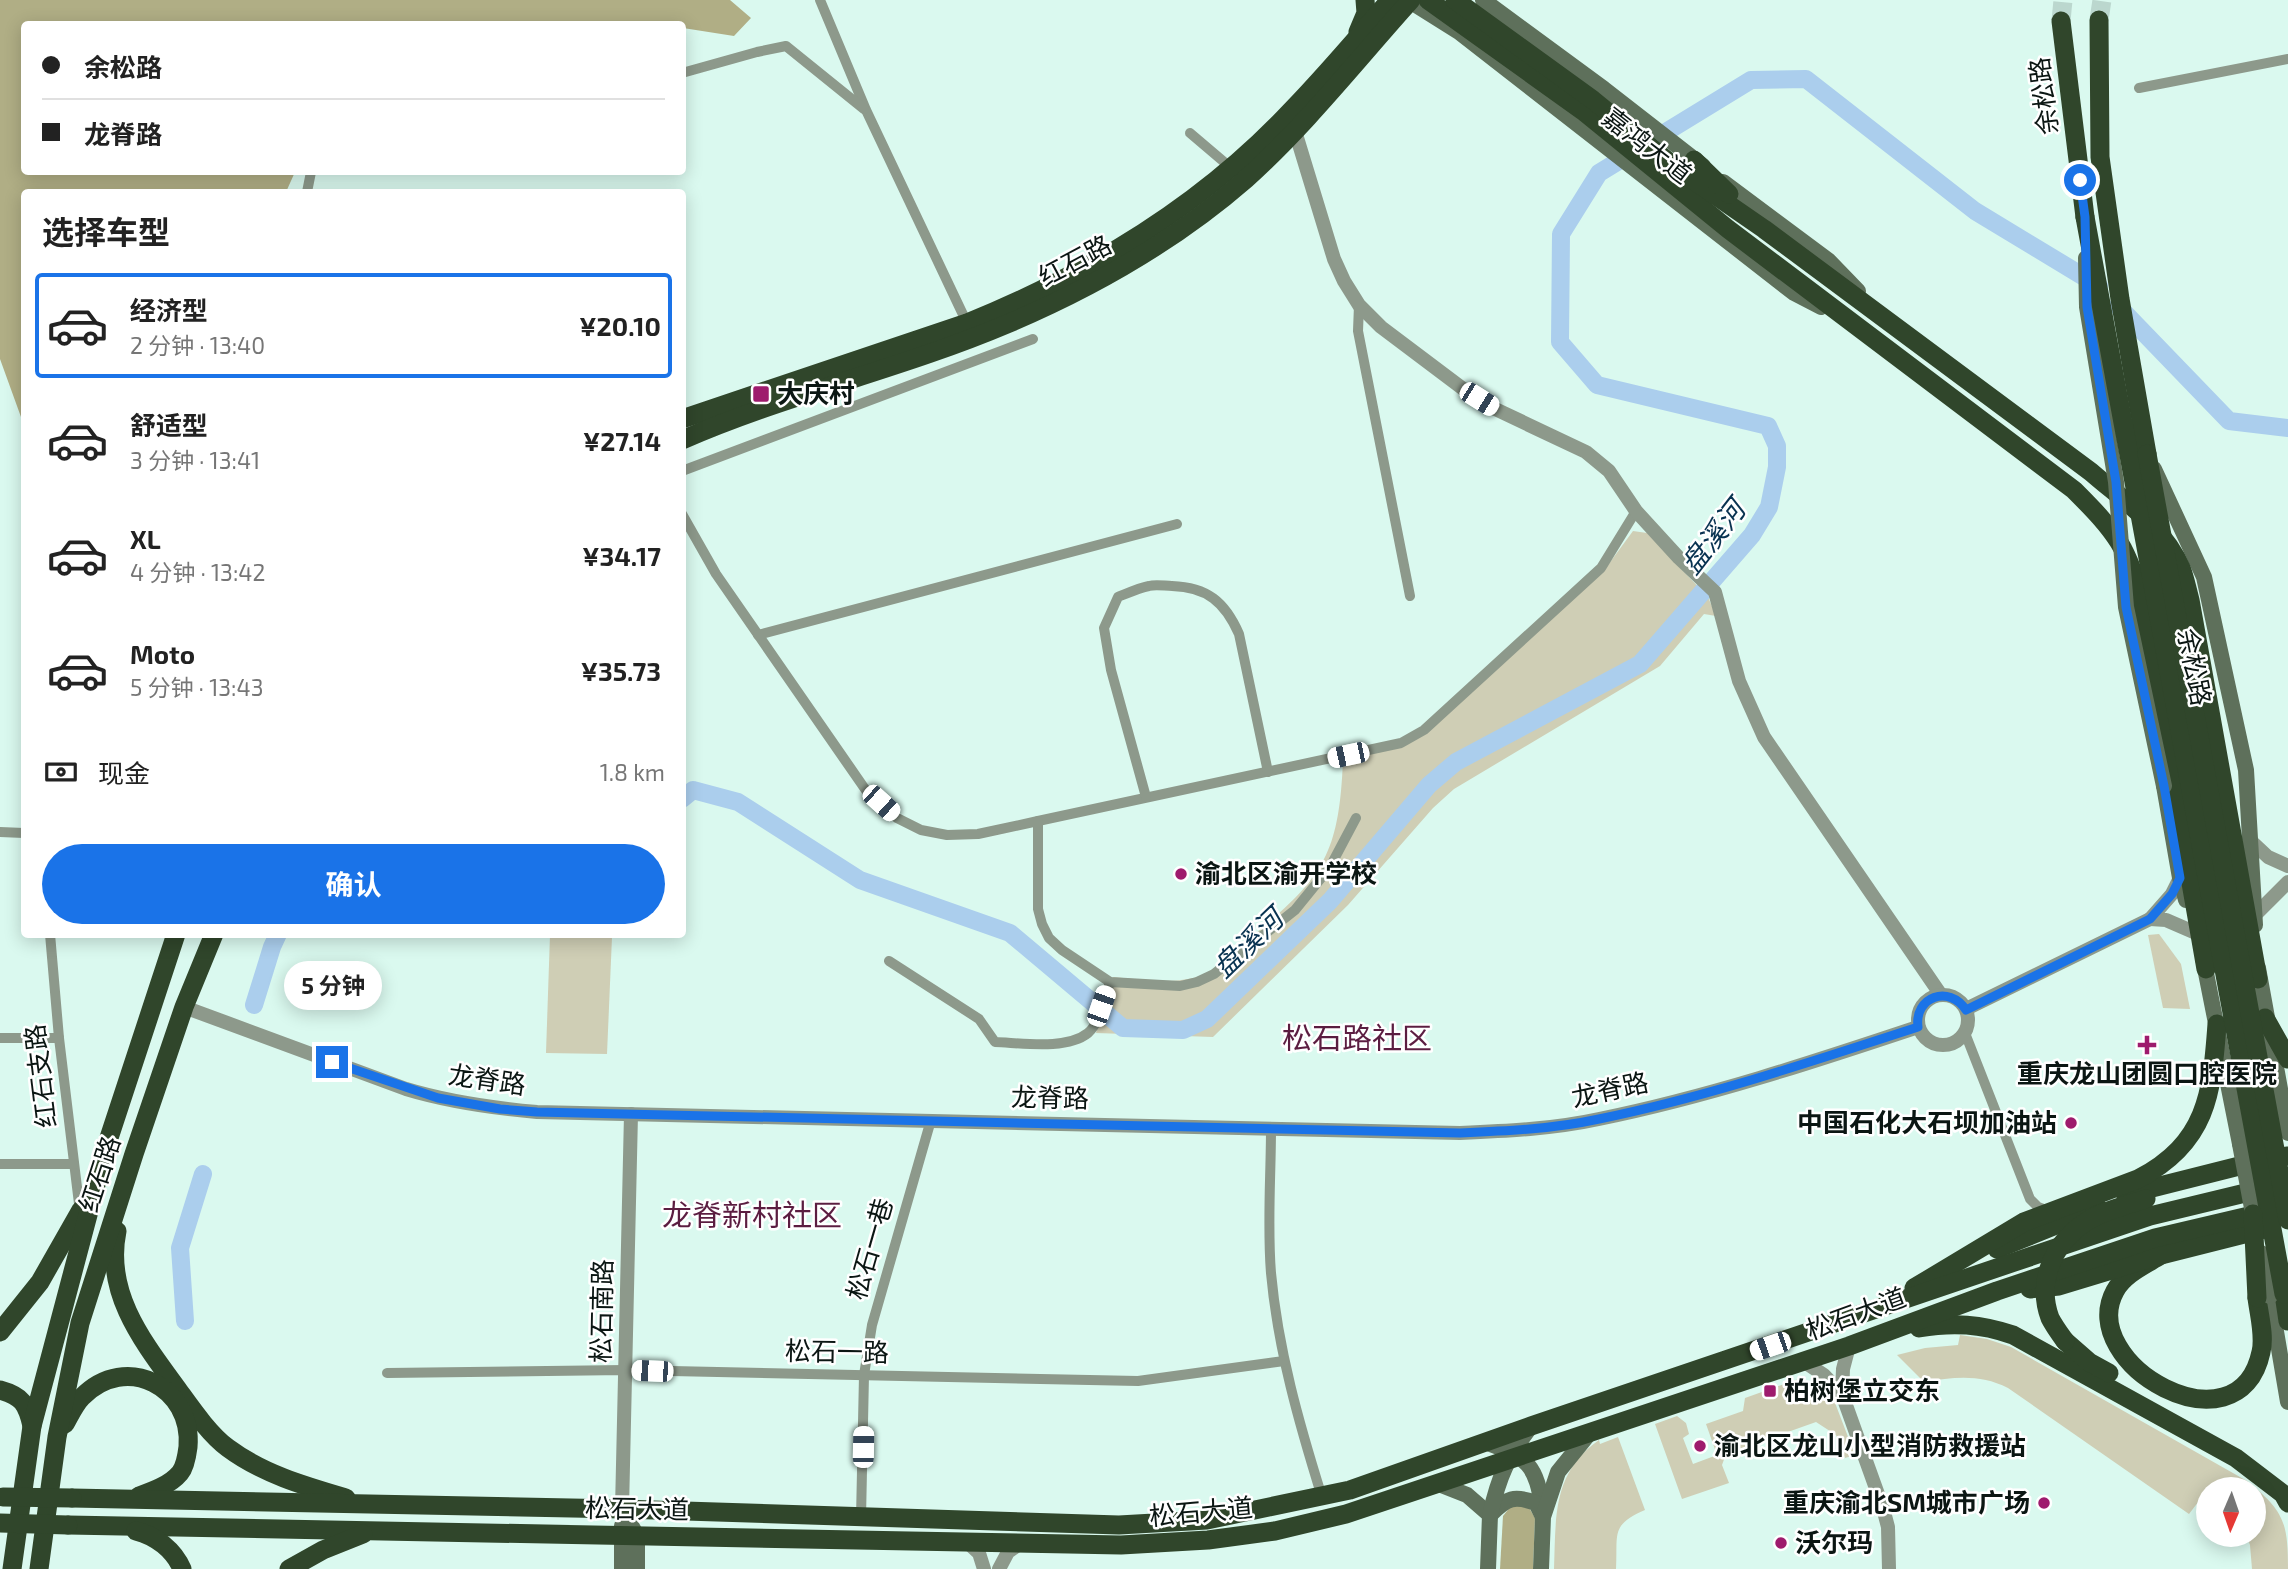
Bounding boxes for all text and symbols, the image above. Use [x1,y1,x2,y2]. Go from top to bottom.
text: 余松路 [84,51,162,82]
street label: 余松路 [2022,56,2063,137]
street label: 嘉鸿大道 [1597,101,1698,189]
text: 龙脊路 [84,118,162,149]
route start [2064,164,2096,196]
text: 选择车型 [42,212,170,250]
street label: 红石路 [1033,228,1116,292]
icon: car [46,294,109,357]
text: 经济型 [130,294,208,325]
text: ¥20.10 [579,310,661,341]
text: 2 分钟 · 13:40 [130,331,265,359]
place label: 大庆村 [777,377,855,408]
car [1456,379,1503,419]
marker: 大庆村 [751,384,771,404]
icon: car [46,409,109,472]
text: 舒适型 [130,409,208,440]
text: ¥27.14 [583,425,661,456]
text: 3 分钟 · 13:41 [130,446,260,474]
water label: 盘溪河 [1673,489,1755,580]
text: XL [130,523,161,554]
icon: car [46,524,109,587]
text: ¥34.17 [582,540,661,571]
text: 4 分钟 · 13:42 [130,558,265,586]
street label: 余松路 [2173,625,2218,708]
text: Moto [130,638,195,669]
icon: car [46,639,109,702]
text: ¥35.73 [581,655,661,686]
text: 5 分钟 · 13:43 [130,673,263,701]
car [1326,740,1371,770]
icon: cash [42,753,80,791]
text: 现金 [98,757,150,788]
text: 1.8 km [600,758,665,786]
car [859,781,904,825]
button: 确认 [42,844,665,924]
place label: 渝北区渝开学校 [1195,857,1377,888]
marker: 渝北区渝开学校 [1173,866,1189,882]
water label: 盘溪河 [1205,897,1293,984]
callout: 5 分钟 [283,960,381,1010]
text: 5 分钟 [301,971,365,999]
car [1085,983,1118,1029]
district label: 松石路社区 [1282,1019,1432,1055]
street label: 红石支路 [18,1023,61,1130]
marker: 重庆龙山团圆口腔医院 [2137,1035,2157,1055]
route end [316,1046,348,1078]
place label: 重庆龙山团圆口腔医院 [2017,1057,2277,1088]
street label: 龙脊路 [446,1058,528,1099]
street label: 龙脊路 [1568,1065,1651,1112]
street label: 龙脊路 [1011,1080,1089,1113]
place label: 中国石化大石坝加油站 [1797,1106,2057,1137]
marker: 中国石化大石坝加油站 [2063,1115,2079,1131]
street label: 红石路 [72,1132,125,1215]
street label: 松石一巷 [839,1194,898,1303]
district label: 龙脊新村社区 [662,1196,842,1232]
street label: 松石南路 [584,1259,617,1363]
street label: 松石大道 [1801,1280,1910,1345]
car [1747,1329,1794,1363]
street label: 松石一路 [785,1334,889,1367]
car [631,1360,674,1382]
place label: 柏树堡立交东 [1784,1374,1940,1405]
marker: 柏树堡立交东 [1762,1383,1778,1399]
car [853,1426,874,1468]
place label: 渝北区龙山小型消防救援站 [1714,1429,2026,1460]
marker: 渝北区龙山小型消防救援站 [1692,1438,1708,1454]
north arrow [2196,1477,2266,1547]
map controls [2196,1477,2266,1547]
place label: 重庆渝北SM城市广场 [1783,1486,2030,1517]
street label: 松石大道 [585,1491,689,1524]
street label: 松石大道 [1148,1491,1254,1530]
marker: 重庆渝北SM城市广场 [2036,1495,2052,1511]
place label: 沃尔玛 [1795,1526,1873,1557]
marker: 沃尔玛 [1773,1535,1789,1551]

